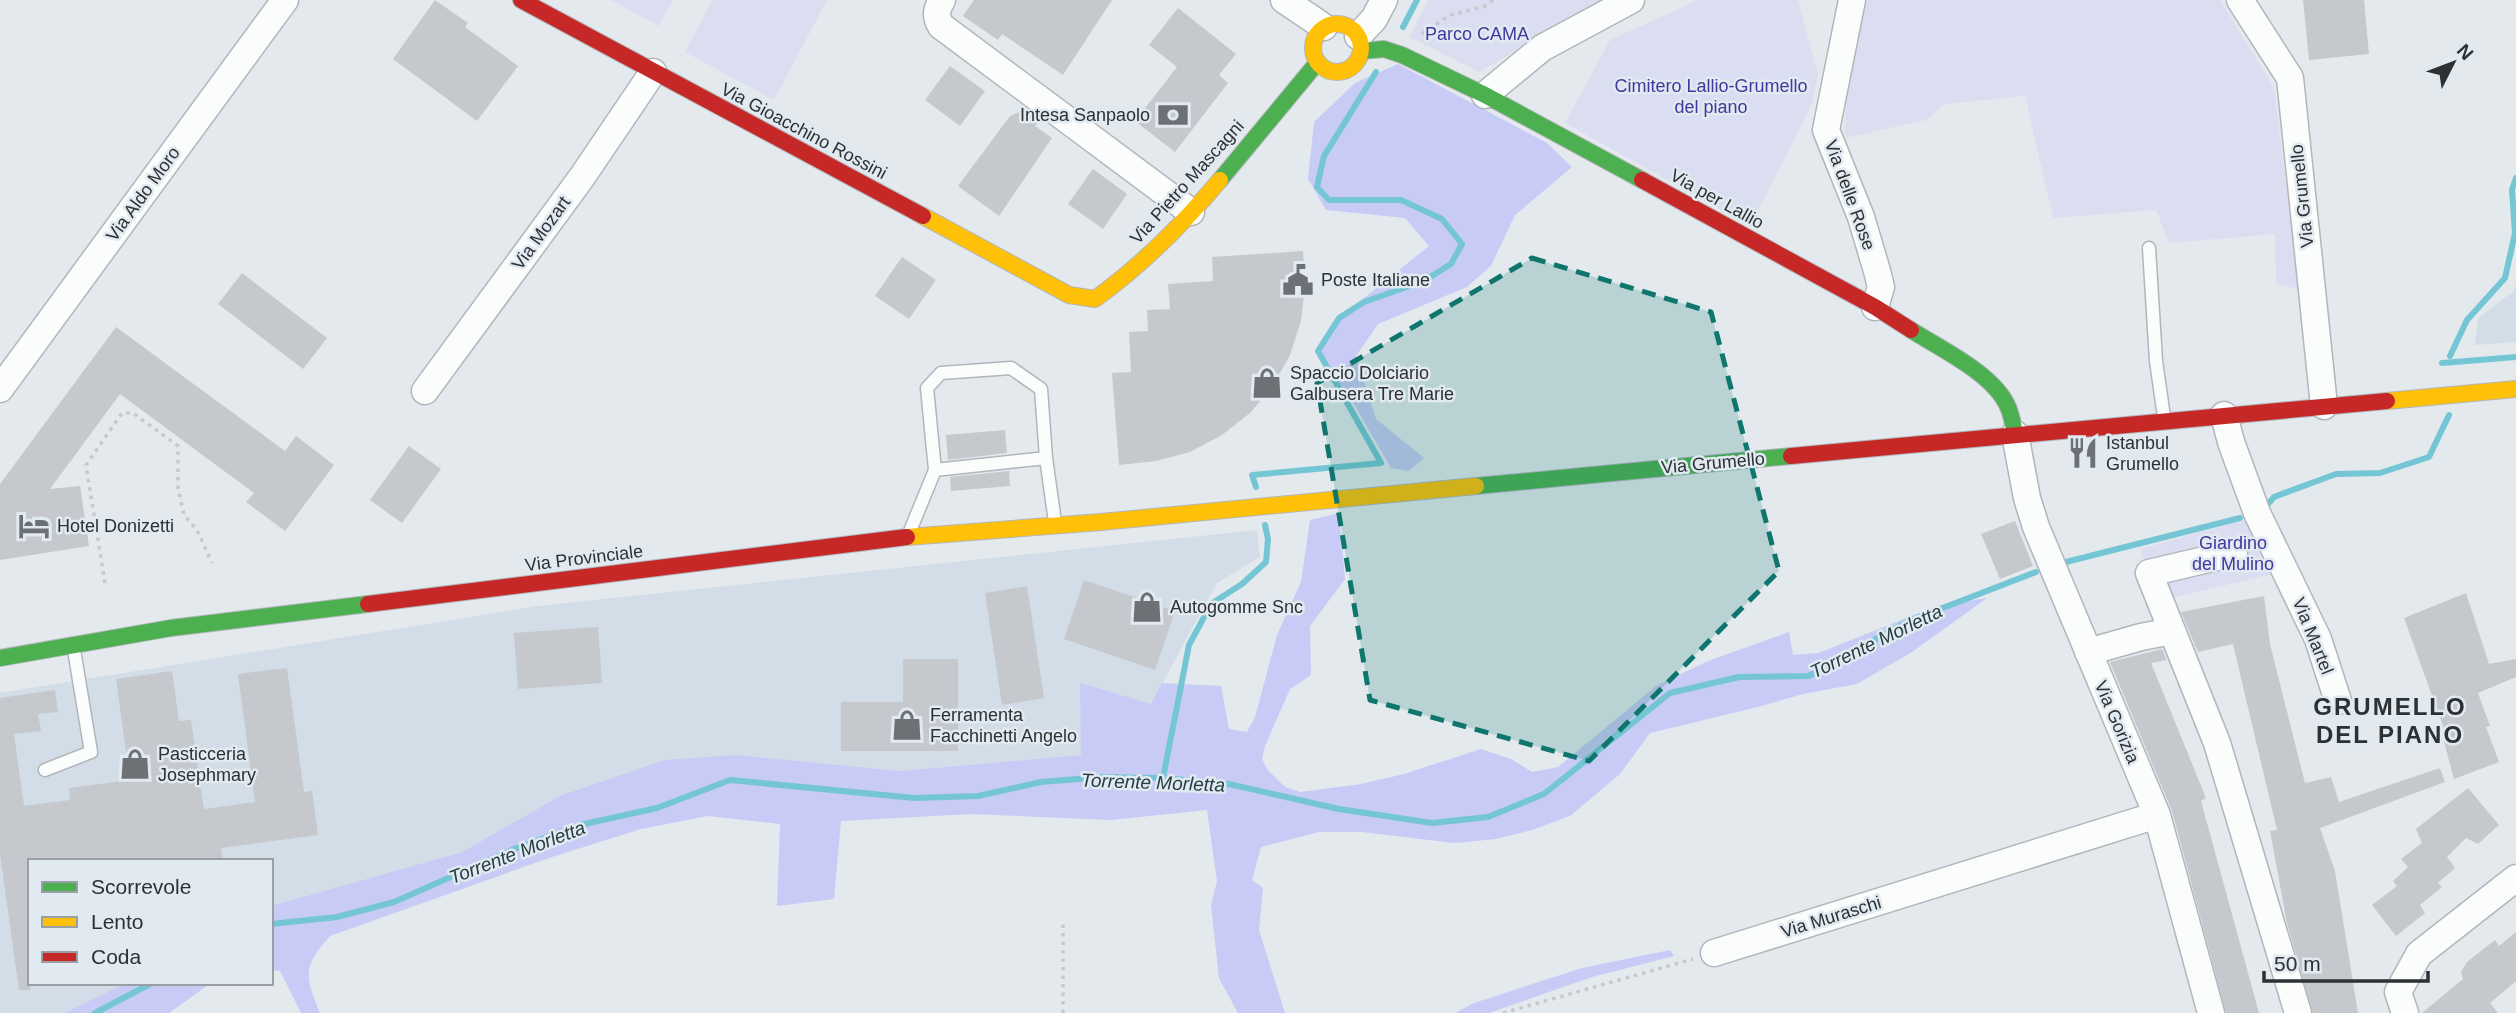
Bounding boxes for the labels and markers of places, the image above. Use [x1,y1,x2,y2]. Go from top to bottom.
bank icon: Intesa Sanpaolo [1156,98,1190,132]
place label: Intesa Sanpaolo [1020,105,1150,125]
public building icon: Poste Italiane [1281,263,1315,297]
place label: Poste Italiane [1321,270,1430,290]
place label: Spaccio Dolciario Galbusera Tre Marie [1290,363,1454,404]
shop icon: Spaccio Dolciario Galbusera Tre Marie [1250,366,1284,400]
place label: Istanbul Grumello [2106,433,2179,474]
restaurant icon: Istanbul Grumello [2066,436,2100,470]
hotel icon: Hotel Donizetti [17,509,51,543]
place label: Hotel Donizetti [57,516,174,536]
shop icon: Autogomme Snc [1130,590,1164,624]
place label: Autogomme Snc [1170,597,1303,617]
place label: Ferramenta Facchinetti Angelo [930,705,1077,746]
shop icon: Ferramenta Facchinetti Angelo [890,708,924,742]
place label: Pasticceria Josephmary [158,744,256,785]
shop icon: Pasticceria Josephmary [118,747,152,781]

